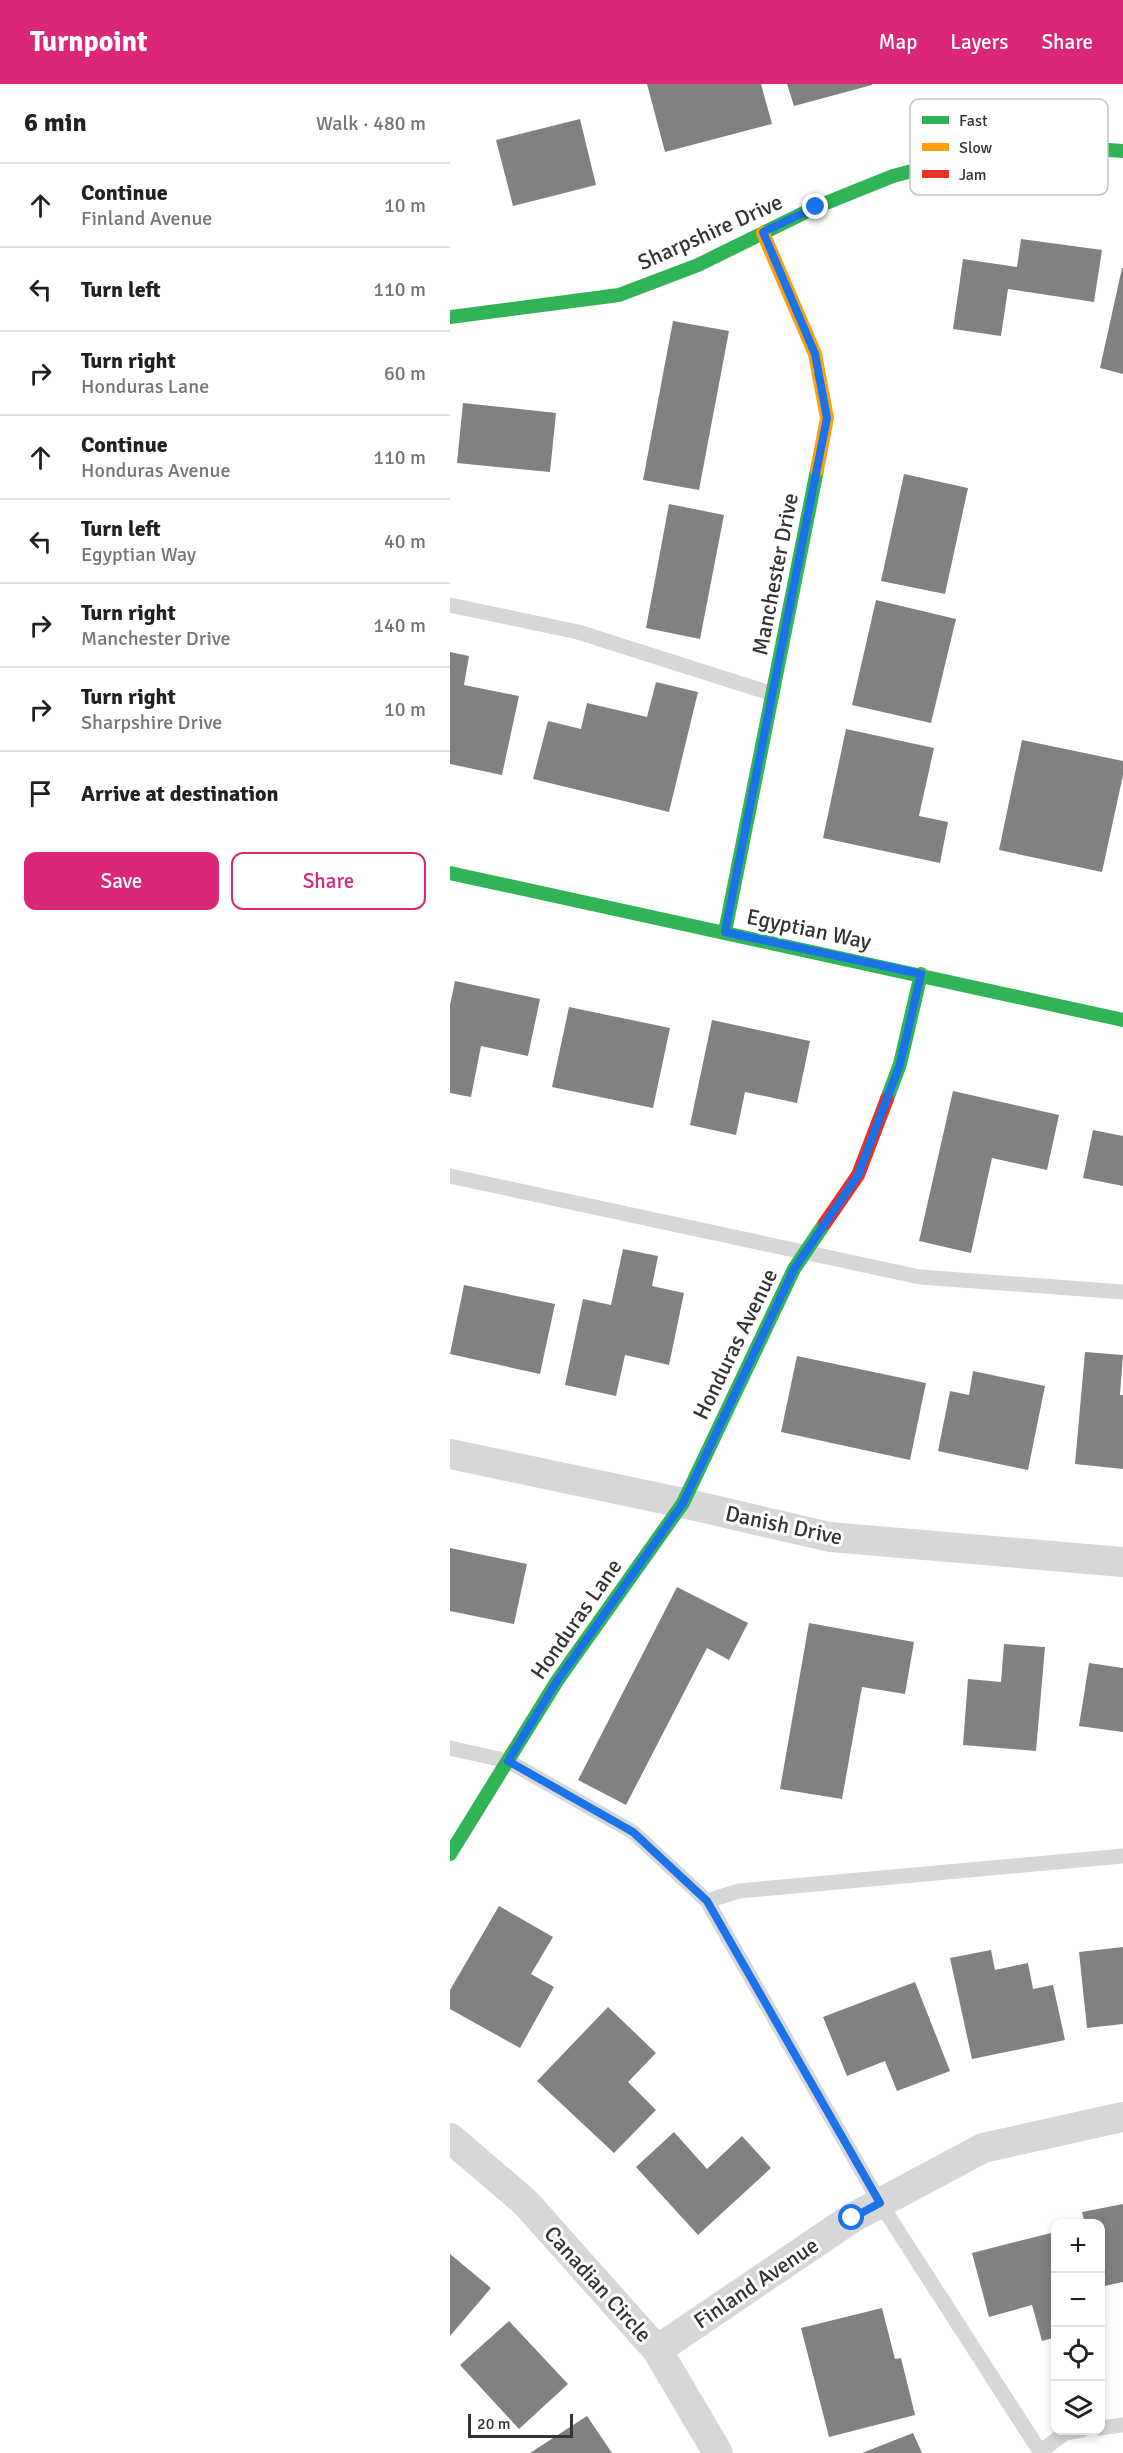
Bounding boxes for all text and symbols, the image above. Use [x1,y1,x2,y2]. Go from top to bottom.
text: Turnpoint [30,25,147,59]
text: Map [879,29,917,55]
text: Layers [950,29,1008,55]
text: Share [1041,29,1093,55]
legend [910,99,1108,195]
text: 6 min [24,107,87,139]
text: Walk · 480 m [316,111,426,136]
text: Fast [959,111,988,131]
text: Slow [959,138,993,158]
text: Jam [959,165,987,185]
text: Continue [81,179,168,206]
street label: Sharpshire Drive [634,188,786,276]
icon: ahead [24,189,57,222]
text: 10 m [384,193,426,218]
route end [802,193,828,219]
text: Finland Avenue [81,206,212,231]
icon: left [24,273,57,306]
text: Turn left [81,276,161,303]
text: 110 m [373,277,426,302]
text: Turn right [81,347,176,374]
icon: right [24,357,57,390]
text: 60 m [384,361,426,386]
text: Honduras Lane [81,374,209,399]
text: Continue [81,431,168,458]
icon: ahead [24,441,57,474]
text: 110 m [373,445,426,470]
text: Honduras Avenue [81,458,230,483]
street label: Manchester Drive [746,491,804,657]
text: Turn left [81,515,161,542]
icon: left [24,525,57,558]
text: 40 m [384,529,426,554]
text: Egyptian Way [81,542,196,567]
text: Turn right [81,599,176,626]
icon: right [24,609,57,642]
text: 140 m [373,613,426,638]
text: Manchester Drive [81,626,231,651]
text: Turn right [81,683,176,710]
icon: right [24,693,57,726]
text: 10 m [384,697,426,722]
text: Sharpshire Drive [81,710,222,735]
icon: arrive [24,777,57,810]
text: Arrive at destination [81,780,278,807]
button: Save [24,852,219,910]
button: Share [231,852,426,910]
street label: Egyptian Way [744,903,874,956]
street label: Honduras Avenue [687,1264,783,1424]
street label: Danish Drive [723,1499,845,1551]
street label: Honduras Lane [525,1554,627,1684]
route start [838,2204,864,2230]
map controls [1051,2219,1105,2435]
button: + [1051,2219,1105,2273]
street label: Canadian Circle [539,2220,657,2348]
street label: Finland Avenue [689,2231,823,2335]
button: − [1051,2273,1105,2327]
button: locate [1051,2327,1105,2381]
button: layers [1051,2381,1105,2435]
scale bar [468,2411,573,2438]
text: 20 m [477,2414,511,2434]

